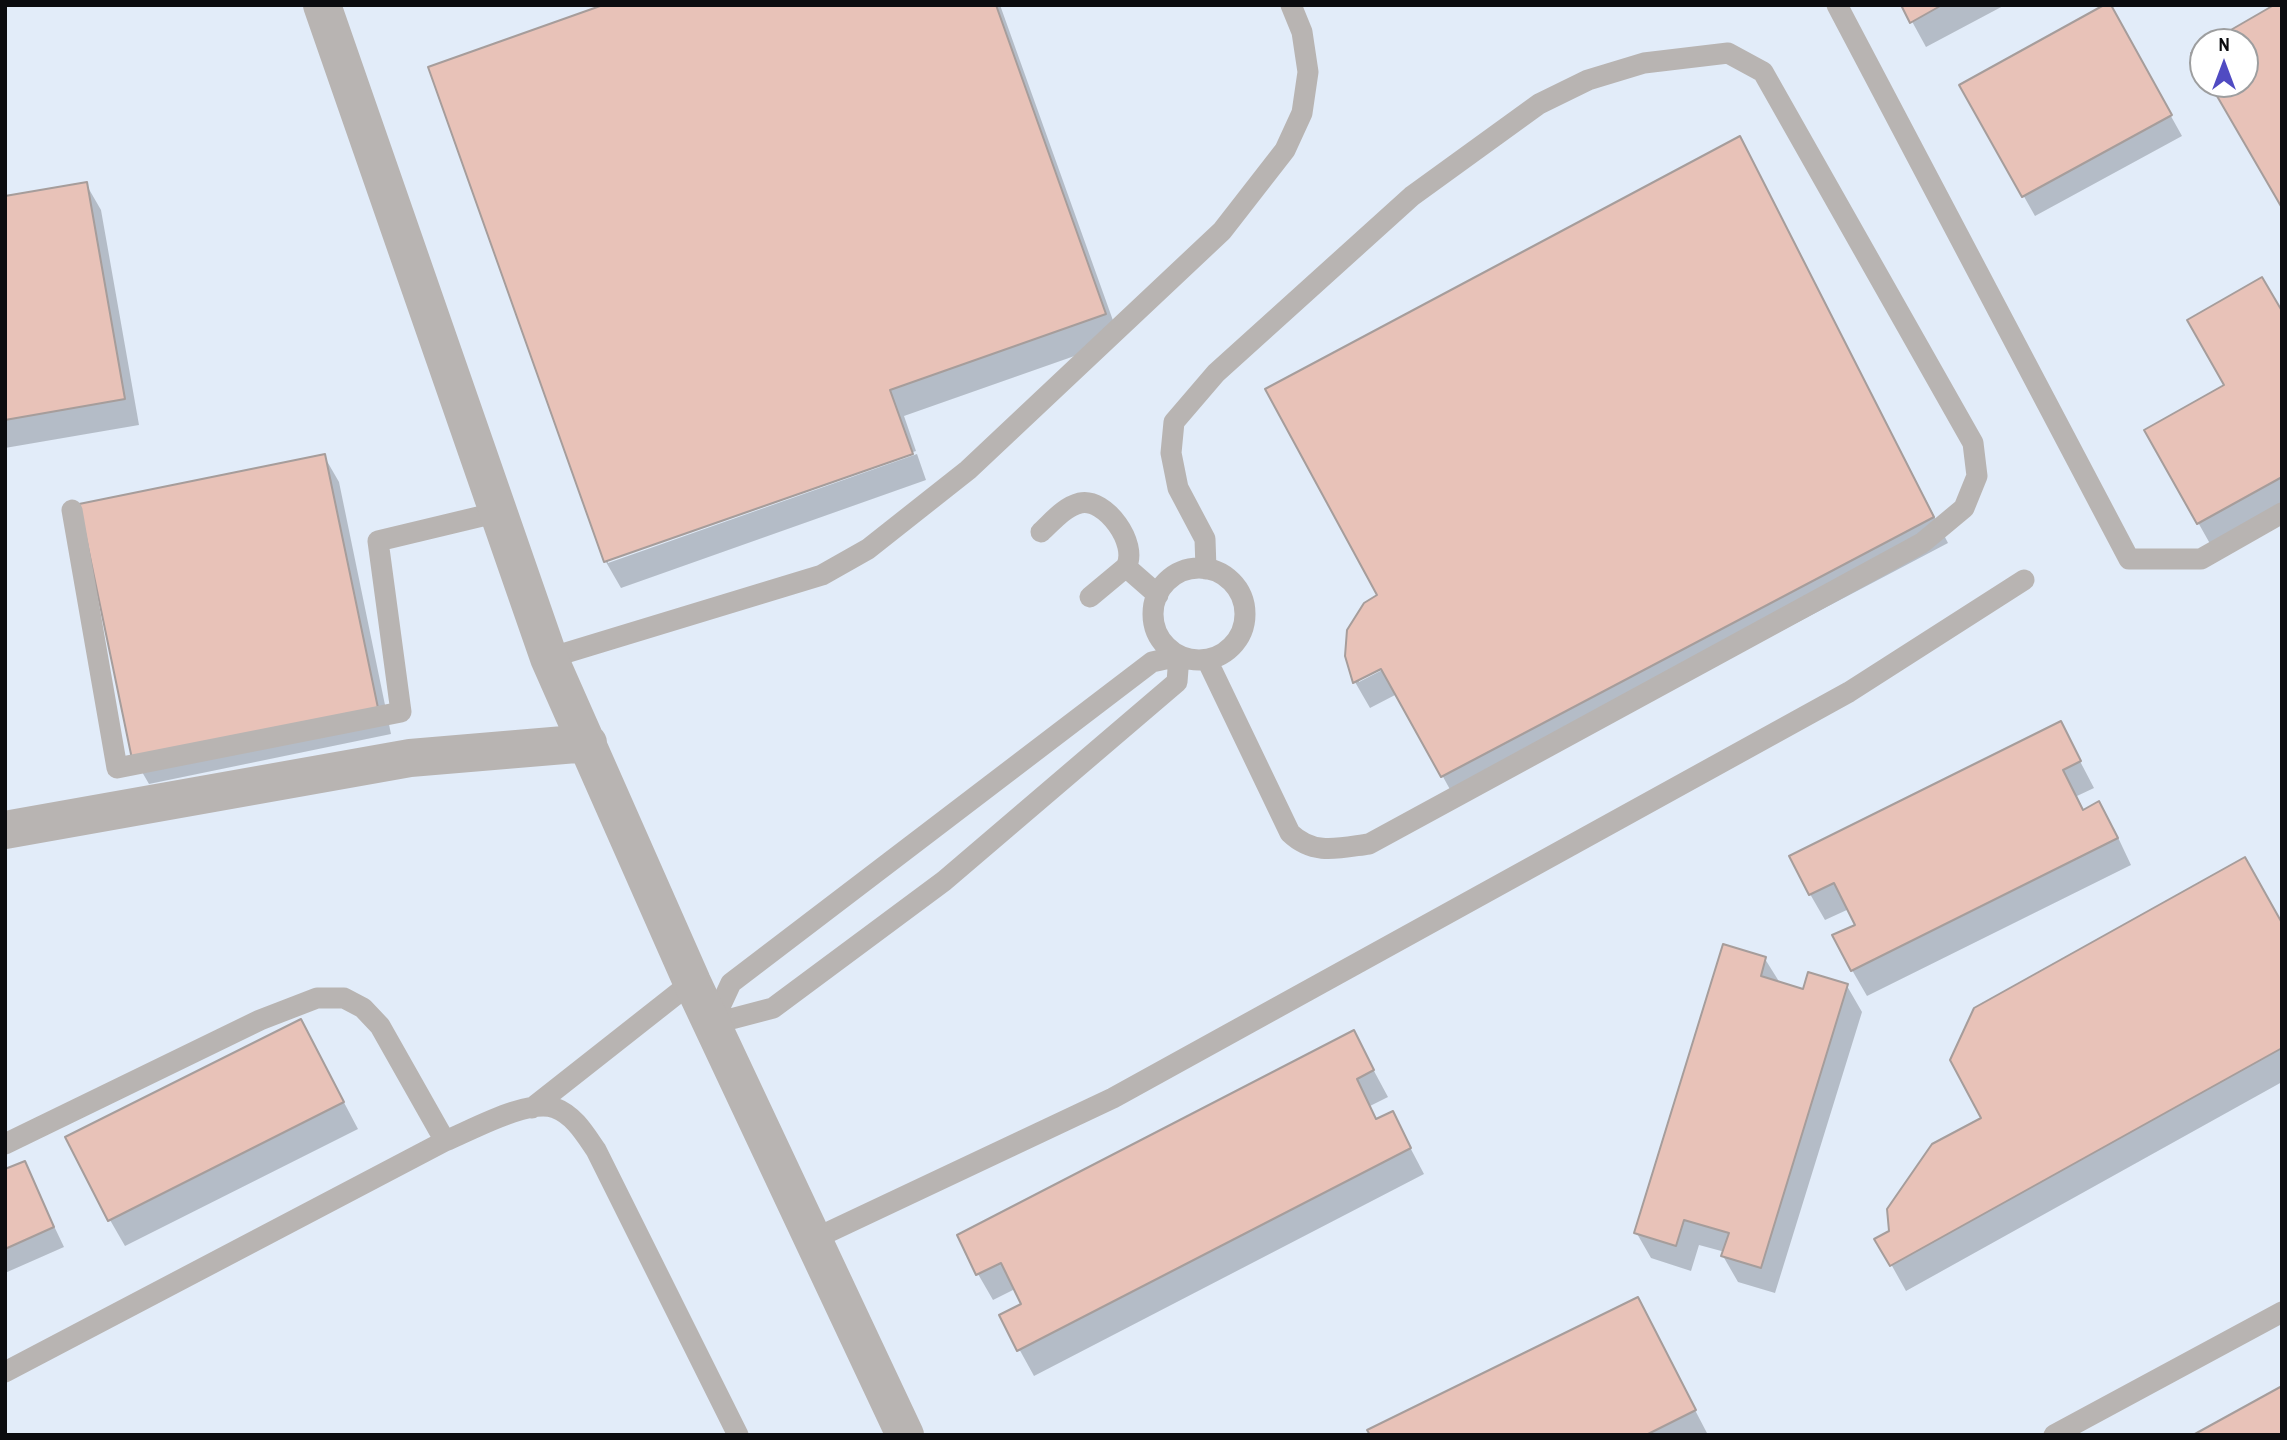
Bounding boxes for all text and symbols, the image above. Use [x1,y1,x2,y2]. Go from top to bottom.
north arrow [2189,28,2259,98]
text: N [2218,31,2230,57]

